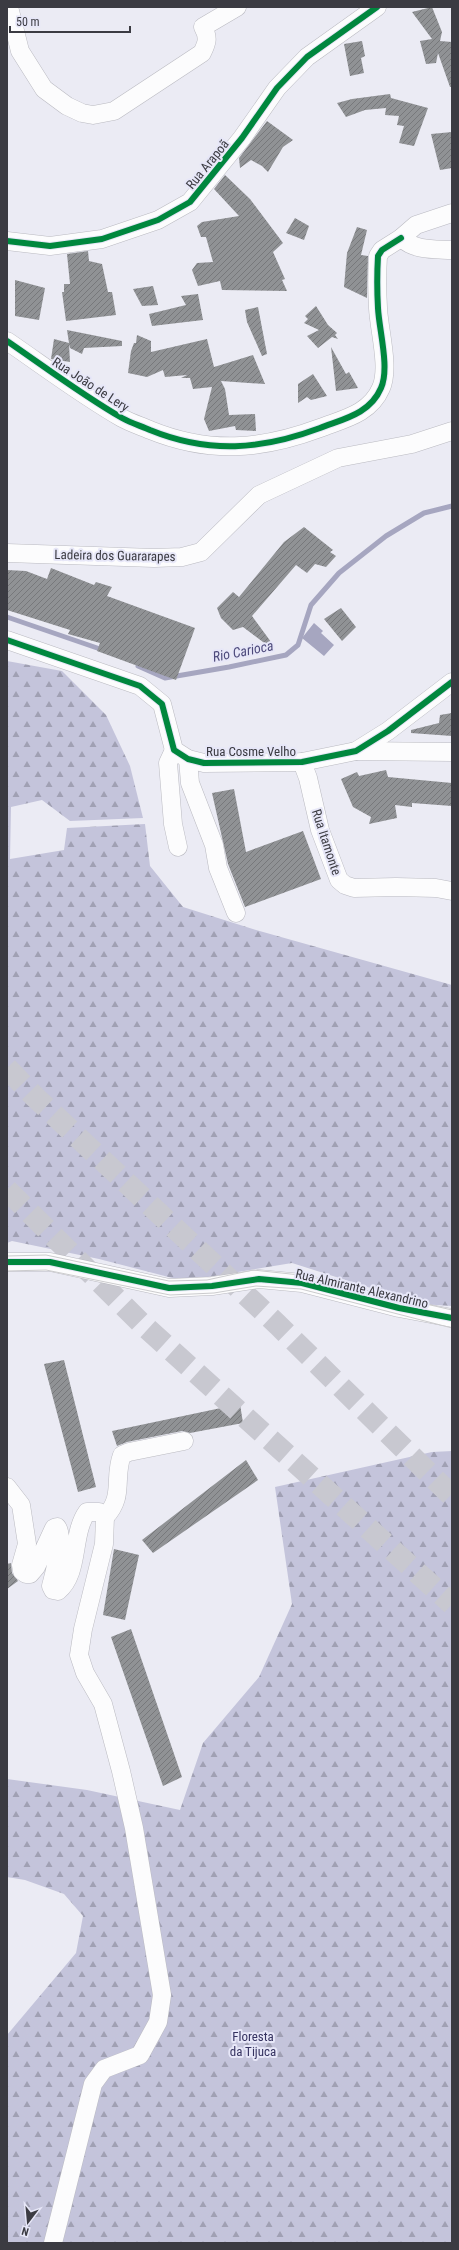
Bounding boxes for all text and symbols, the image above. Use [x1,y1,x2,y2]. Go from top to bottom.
scale bar [10,8,130,34]
text: 50 m [16,15,40,29]
street label: Rua Arapoã [183,137,232,192]
street label: Rua João de Lery [50,354,132,415]
street label: Ladeira dos Guararapes [54,547,176,564]
water label: Rio Carioca [211,637,275,665]
street label: Rua Cosme Velho [206,744,296,759]
street label: Rua Itamonte [309,807,344,877]
street label: Rua Almirante Alexandrino [294,1266,430,1311]
park label: Floresta da Tijuca [230,2029,276,2059]
north arrow [8,2202,48,2242]
text: N [20,2224,30,2238]

